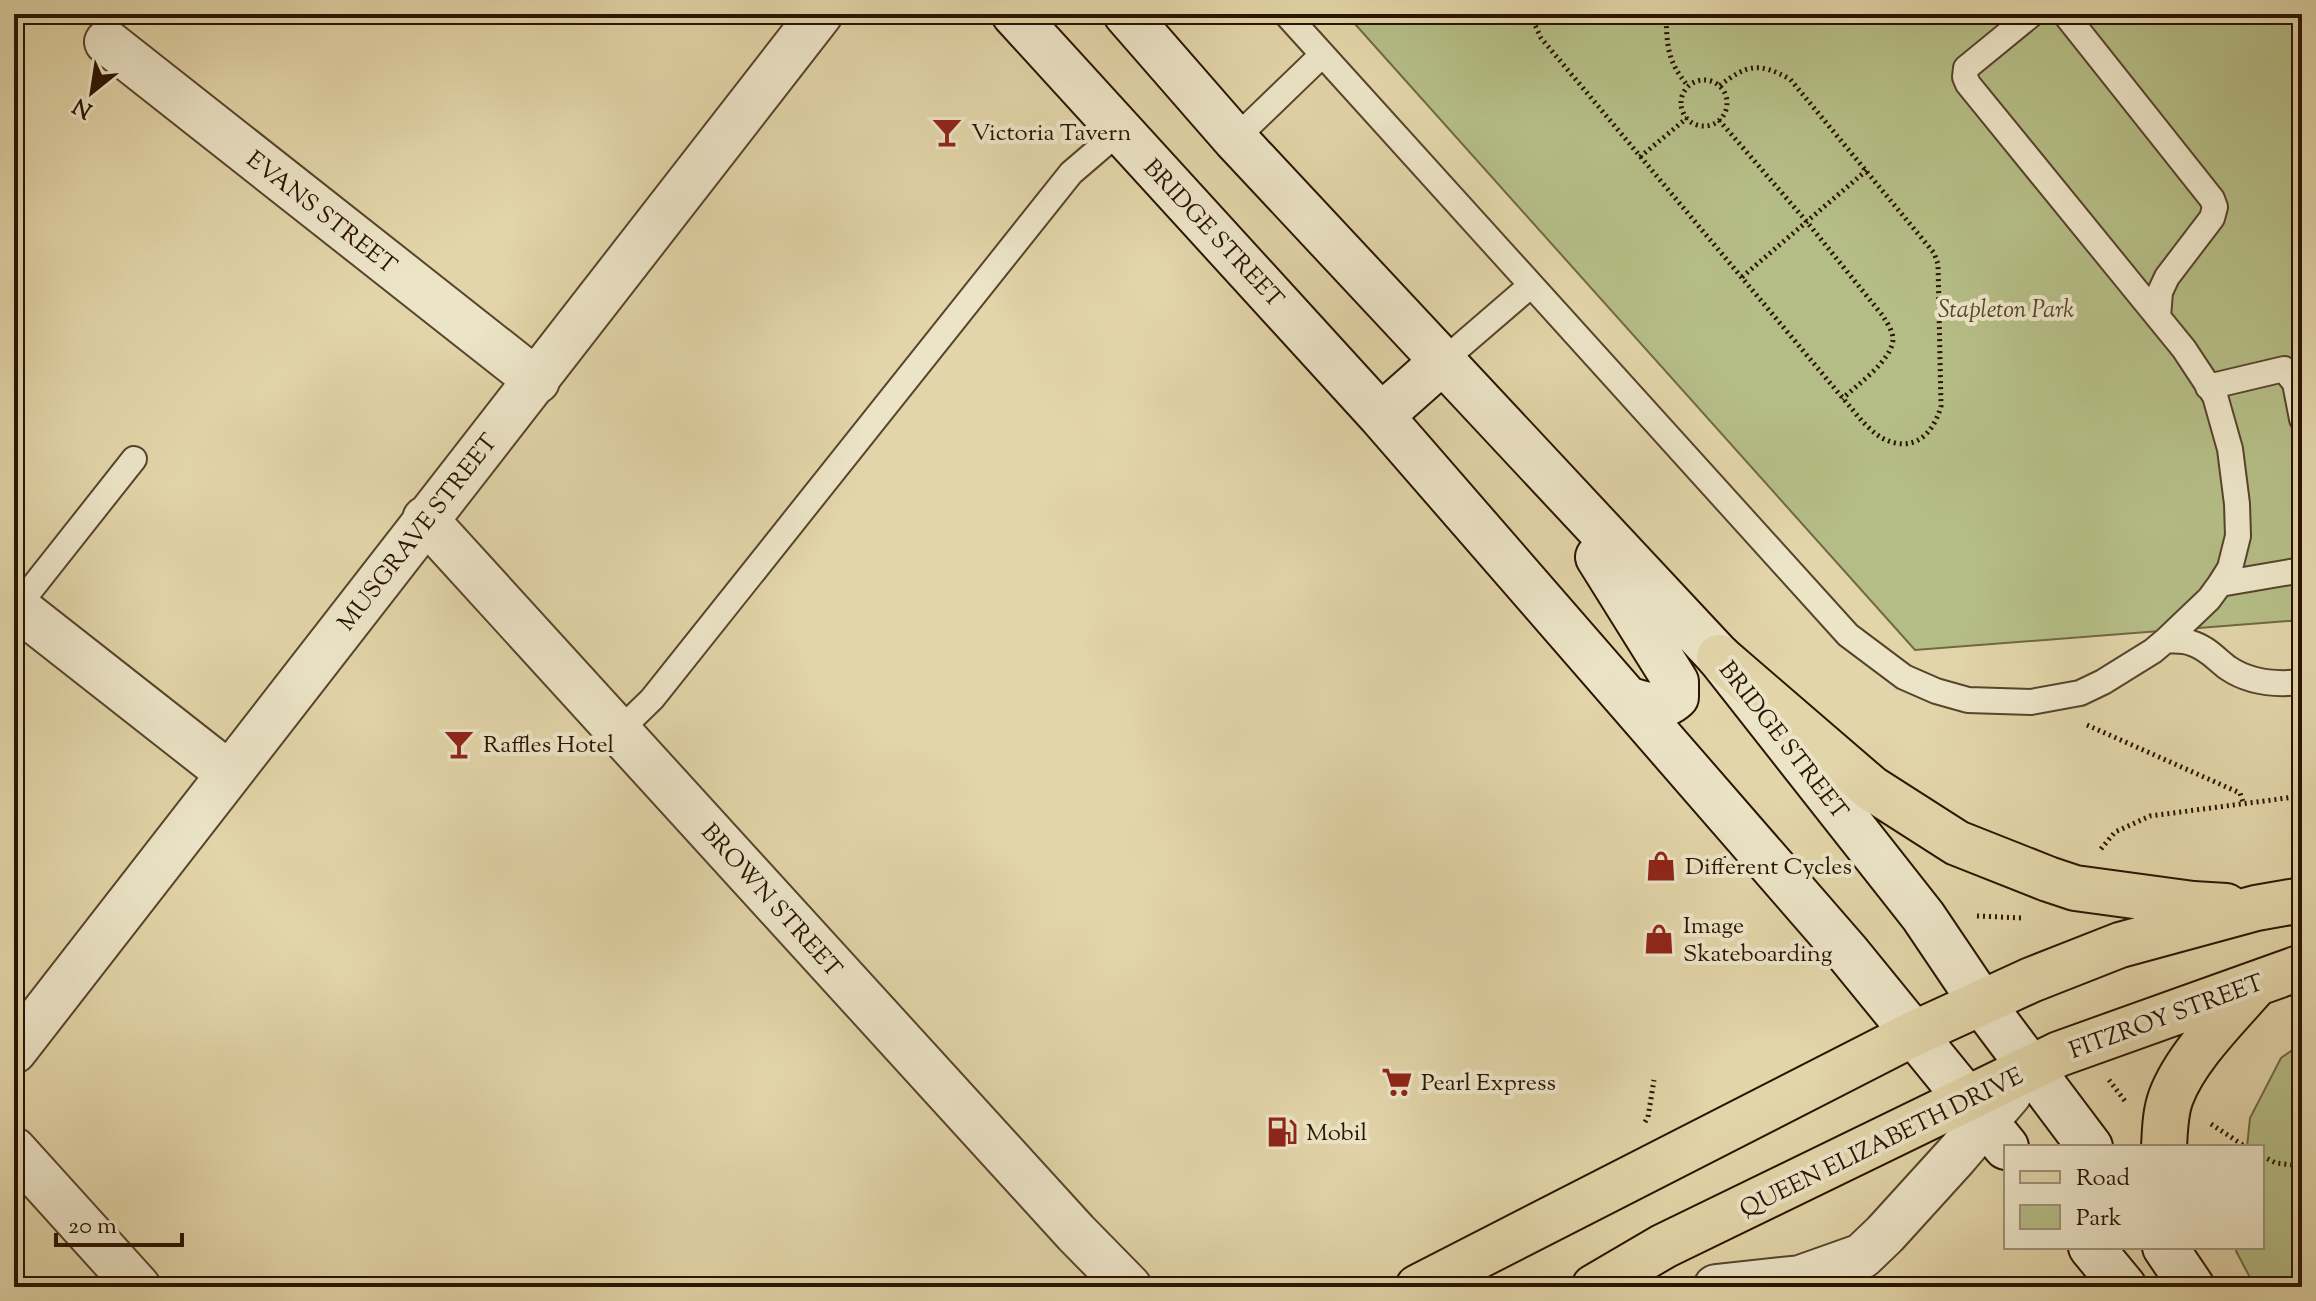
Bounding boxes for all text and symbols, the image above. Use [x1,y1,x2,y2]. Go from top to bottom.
north arrow [52,52,132,132]
text: N [68,88,99,125]
bar icon: Victoria Tavern [930,115,964,149]
place label: Victoria Tavern [971,117,1131,151]
street label: EVANS STREET [238,144,403,283]
street label: BRIDGE STREET [1134,152,1291,317]
park label: Stapleton Park [1938,294,2074,328]
street label: MUSGRAVE STREET [331,427,507,639]
street label: BRIDGE STREET [1710,655,1855,828]
bar icon: Raffles Hotel [442,727,476,761]
place label: Raffles Hotel [483,729,615,763]
street label: BROWN STREET [692,817,849,986]
shop icon: Different Cycles [1644,849,1678,883]
place label: Different Cycles [1685,851,1852,885]
place label: Image Skateboarding [1683,910,1833,972]
shop icon: Image Skateboarding [1642,922,1676,956]
street label: FITZROY STREET [2065,967,2269,1069]
street label: QUEEN ELIZABETH DRIVE [1735,1060,2030,1227]
supermarket icon: Pearl Express [1380,1065,1414,1099]
place label: Pearl Express [1421,1067,1556,1101]
fuel station icon: Mobil [1265,1115,1299,1149]
place label: Mobil [1306,1117,1368,1151]
legend [2004,1145,2264,1249]
text: Road [2076,1162,2130,1196]
scale bar [56,1197,182,1247]
text: Park [2076,1202,2122,1236]
text: 20 m [68,1210,117,1244]

